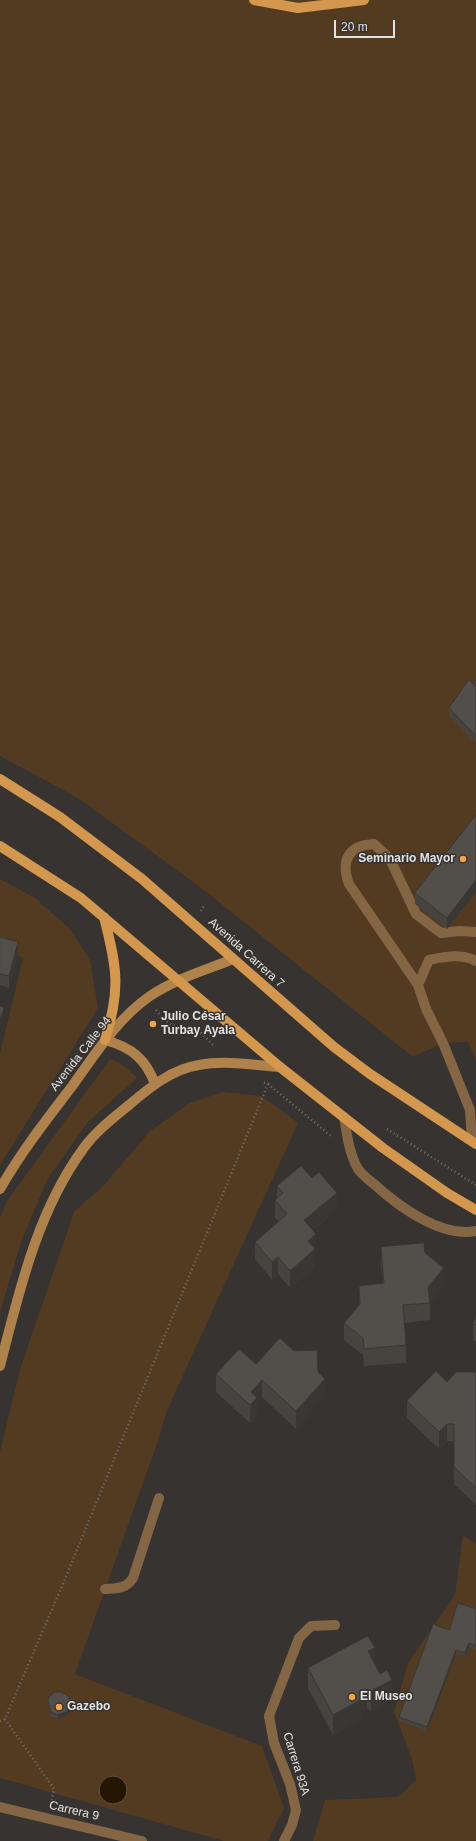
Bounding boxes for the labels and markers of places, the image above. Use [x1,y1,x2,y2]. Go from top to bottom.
place label: Seminario Mayor [358,852,455,866]
marker: Seminario Mayor [458,854,468,864]
place label: Julio César Turbay Ayala [161,1010,235,1038]
marker: Julio César Turbay Ayala [148,1019,158,1029]
place label: El Museo [360,1690,413,1704]
marker: El Museo [347,1692,357,1702]
place label: Gazebo [67,1700,110,1714]
marker: Gazebo [54,1702,64,1712]

